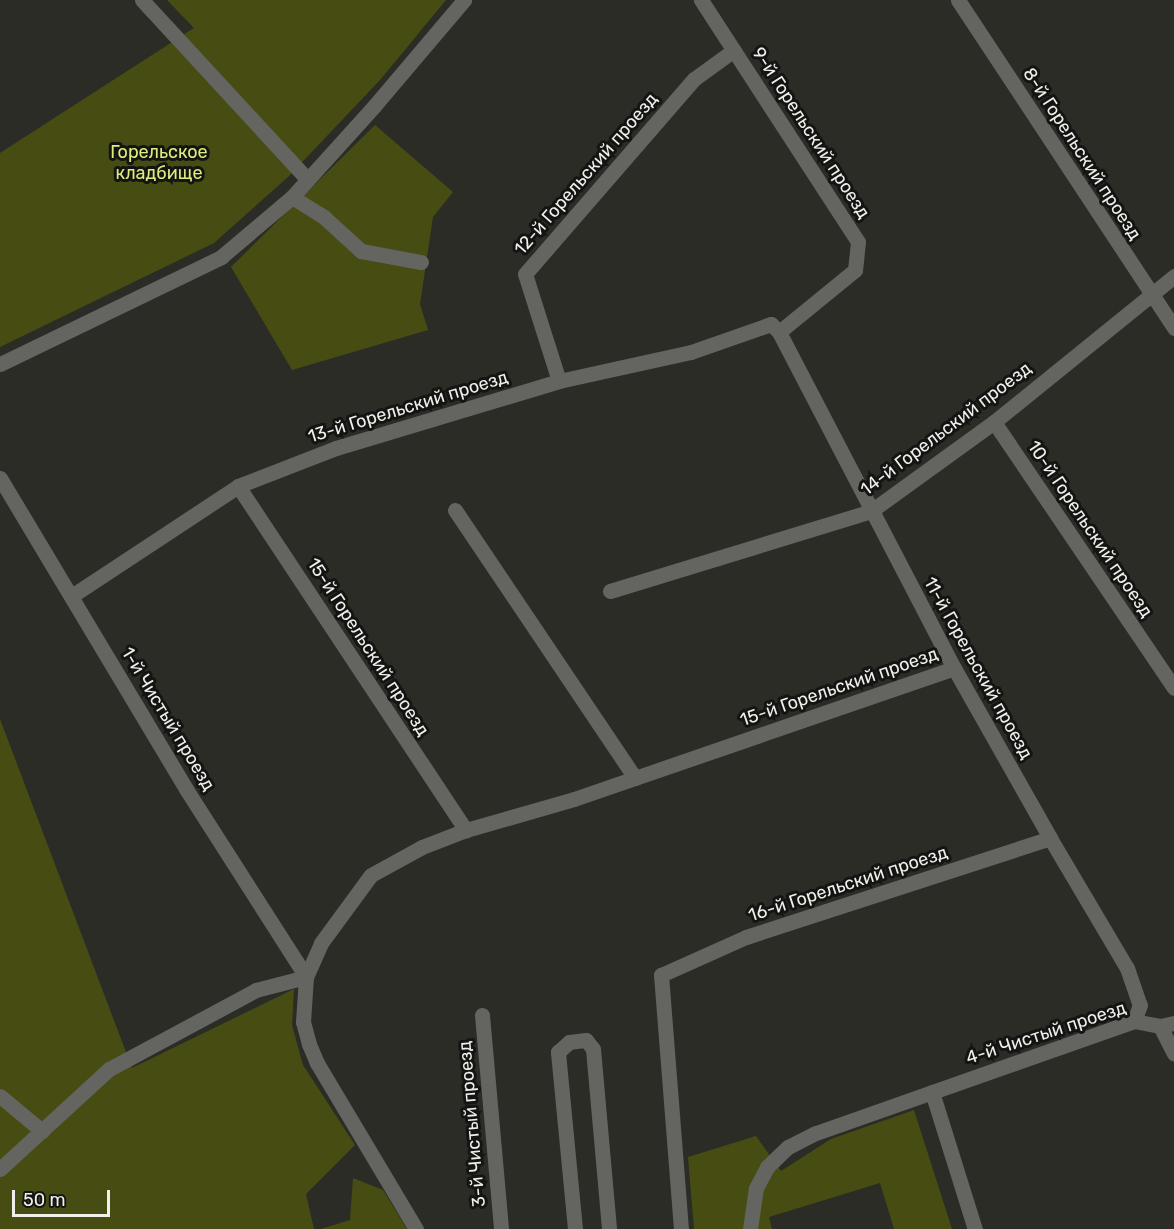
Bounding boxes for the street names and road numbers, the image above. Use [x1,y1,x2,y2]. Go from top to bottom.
street label: 9-й Горельский проезд [747,43,875,223]
street label: 8-й Горельский проезд [1018,64,1146,244]
street label: 12-й Горельский проезд [510,89,662,259]
street label: 14-й Горельский проезд [856,358,1036,500]
street label: 13-й Горельский проезд [305,366,511,448]
street label: 10-й Горельский проезд [1023,436,1157,622]
street label: 15-й Горельский проезд [302,554,434,740]
street label: 11-й Горельский проезд [919,573,1037,763]
street label: 1-й Чистый проезд [117,643,219,795]
street label: 15-й Горельский проезд [737,643,941,731]
street label: 16-й Горельский проезд [746,842,950,926]
street label: 4-й Чистый проезд [963,997,1129,1069]
street label: 3-й Чистый проезд [454,1040,490,1208]

